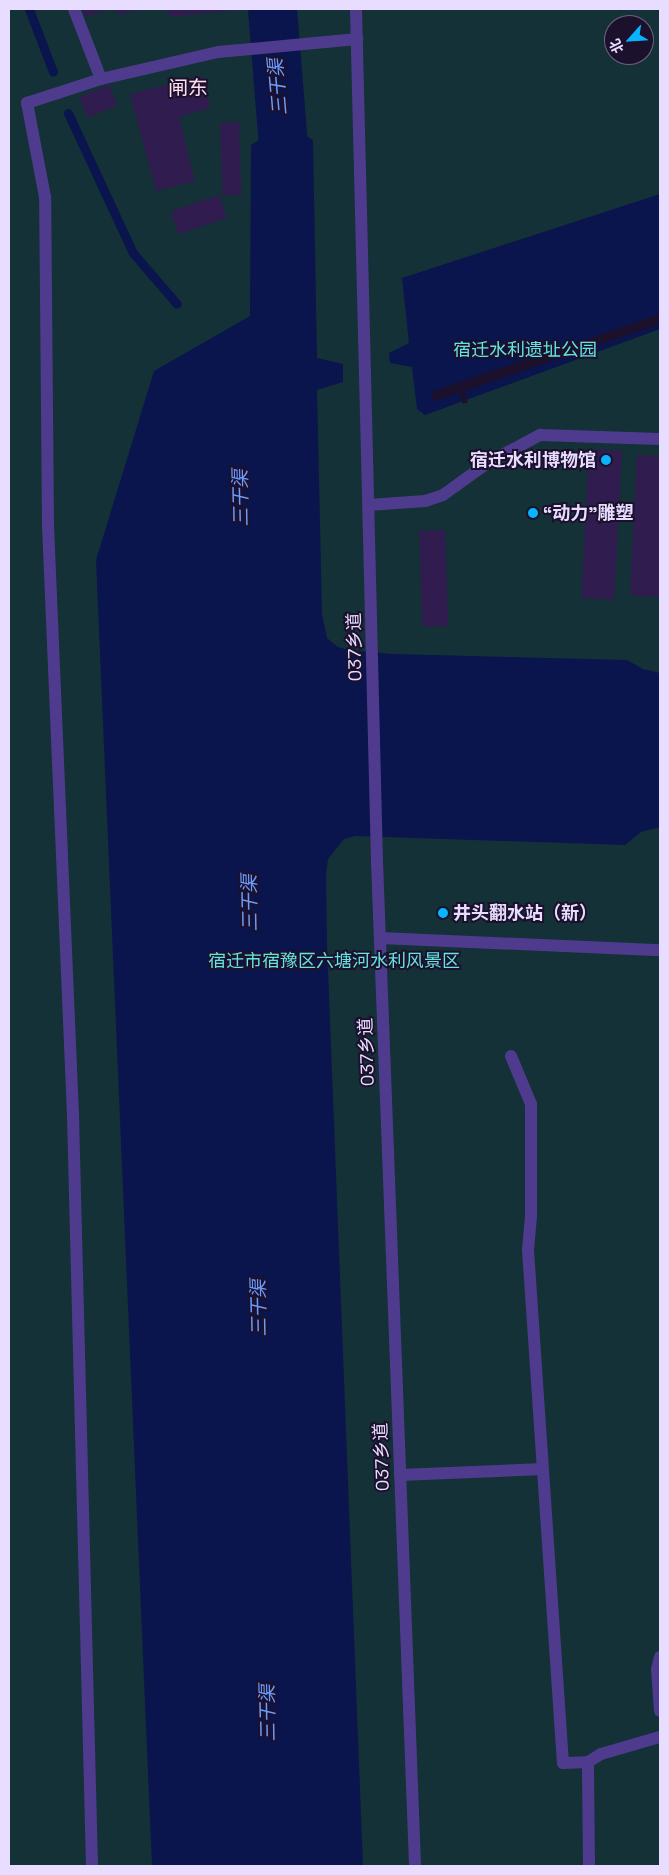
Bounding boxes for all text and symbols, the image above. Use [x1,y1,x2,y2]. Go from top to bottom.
north arrow [604,15,654,65]
text: 北 [605,36,628,56]
water label: 三干渠 [264,58,292,116]
district label: 闸东 [168,76,208,100]
park label: 宿迁水利遗址公园 [453,339,597,361]
place label: 宿迁水利博物馆 [470,449,596,471]
marker: 宿迁水利博物馆 [600,454,612,466]
water label: 三干渠 [229,469,253,527]
place label: “动力”雕塑 [543,502,634,524]
marker: “动力”雕塑 [527,507,539,519]
street label: 037乡道 [344,613,366,681]
water label: 三干渠 [238,874,262,932]
place label: 井头翻水站（新） [453,902,597,924]
marker: 井头翻水站（新） [437,907,449,919]
park label: 宿迁市宿豫区六塘河水利风景区 [208,950,460,972]
street label: 037乡道 [355,1017,379,1087]
water label: 三干渠 [247,1279,271,1337]
street label: 037乡道 [370,1422,394,1492]
water label: 三干渠 [256,1684,280,1742]

